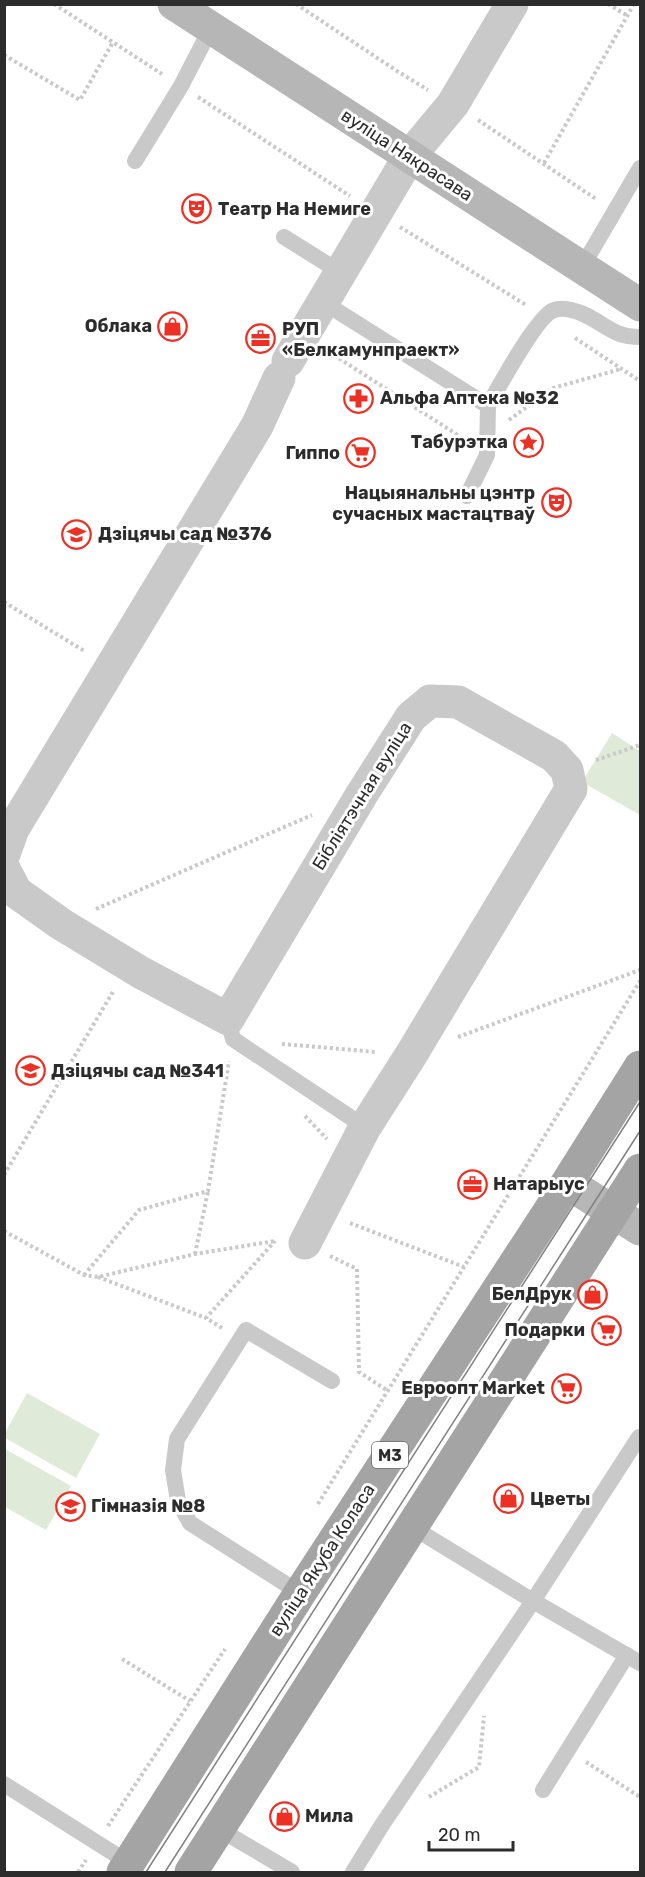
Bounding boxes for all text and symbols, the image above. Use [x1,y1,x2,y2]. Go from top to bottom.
street label: вуліца Някрасава [337,104,477,206]
theatre icon: Театр На Немиге [181,193,213,225]
place label: Театр На Немиге [218,198,371,220]
shop icon: Облака [157,310,189,342]
place label: Облака [85,315,152,337]
place label: РУП «Белкамунпраект» [282,318,460,361]
office icon: РУП «Белкамунпраект» [245,323,277,355]
pharmacy icon: Альфа Аптека №32 [343,382,375,414]
place label: Альфа Аптека №32 [380,387,559,409]
place icon: Табурэтка [513,426,545,458]
place label: Табурэтка [411,431,508,453]
supermarket icon: Гиппо [345,437,377,469]
place label: Гиппо [286,442,340,464]
place label: Нацыянальны цэнтр сучасных мастацтваў [332,482,535,525]
theatre icon: Нацыянальны цэнтр сучасных мастацтваў [540,487,572,519]
school or university icon: Дзіцячы сад №376 [61,518,93,550]
place label: Дзіцячы сад №376 [98,523,272,545]
street label: Бібліятэчная вуліца [308,718,416,874]
school or university icon: Дзіцячы сад №341 [14,1055,46,1087]
place label: Дзіцячы сад №341 [51,1060,224,1082]
office icon: Натарыус [456,1168,488,1200]
place label: Натарыус [493,1173,585,1195]
shop icon: БелДрук [577,1278,609,1310]
place label: БелДрук [492,1283,572,1305]
supermarket icon: Подарки [590,1314,622,1346]
place label: Подарки [504,1319,585,1341]
supermarket icon: Евроопт Market [550,1372,582,1404]
place label: Евроопт Market [401,1377,545,1399]
road number: М3 [372,1442,408,1468]
street label: вуліца Якуба Коласа [265,1480,379,1640]
shop icon: Цветы [493,1483,525,1515]
place label: Цветы [530,1488,590,1510]
school or university icon: Гімназія №8 [54,1490,86,1522]
place label: Гімназія №8 [91,1495,205,1517]
shop icon: Мила [268,1800,300,1832]
place label: Мила [305,1805,353,1827]
scale bar [429,1814,513,1852]
text: 20 m [438,1824,480,1846]

